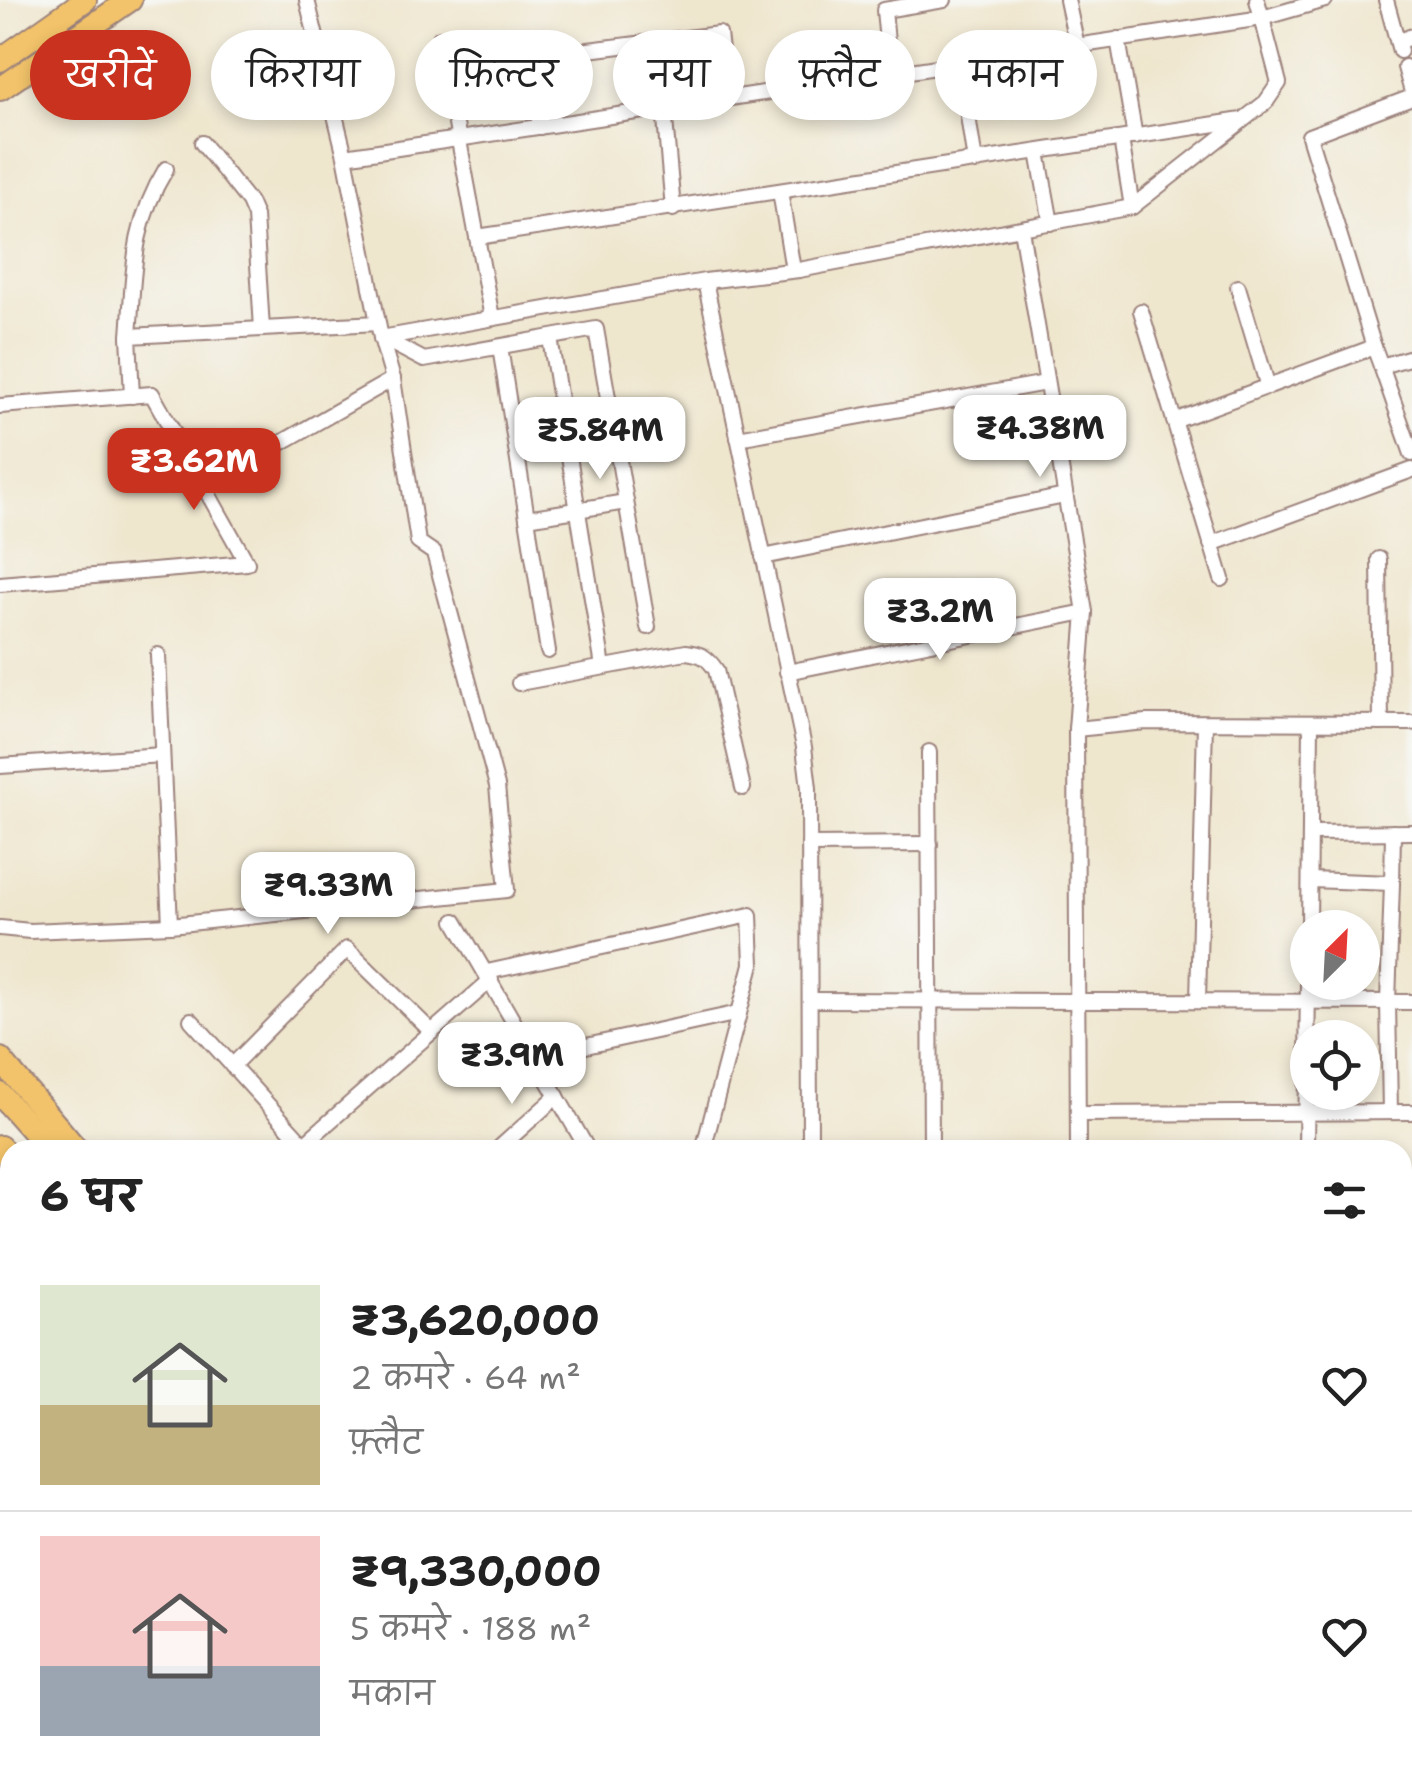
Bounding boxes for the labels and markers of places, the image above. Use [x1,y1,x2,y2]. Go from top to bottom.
pin: ₹4.38M [959,395,1121,480]
pin: ₹5.84M [519,397,681,482]
pin: ₹3.62M [113,428,275,513]
pin: ₹3.2M [870,578,1010,663]
pin: ₹9.33M [247,852,409,937]
pin: ₹3.9M [442,1022,582,1107]

